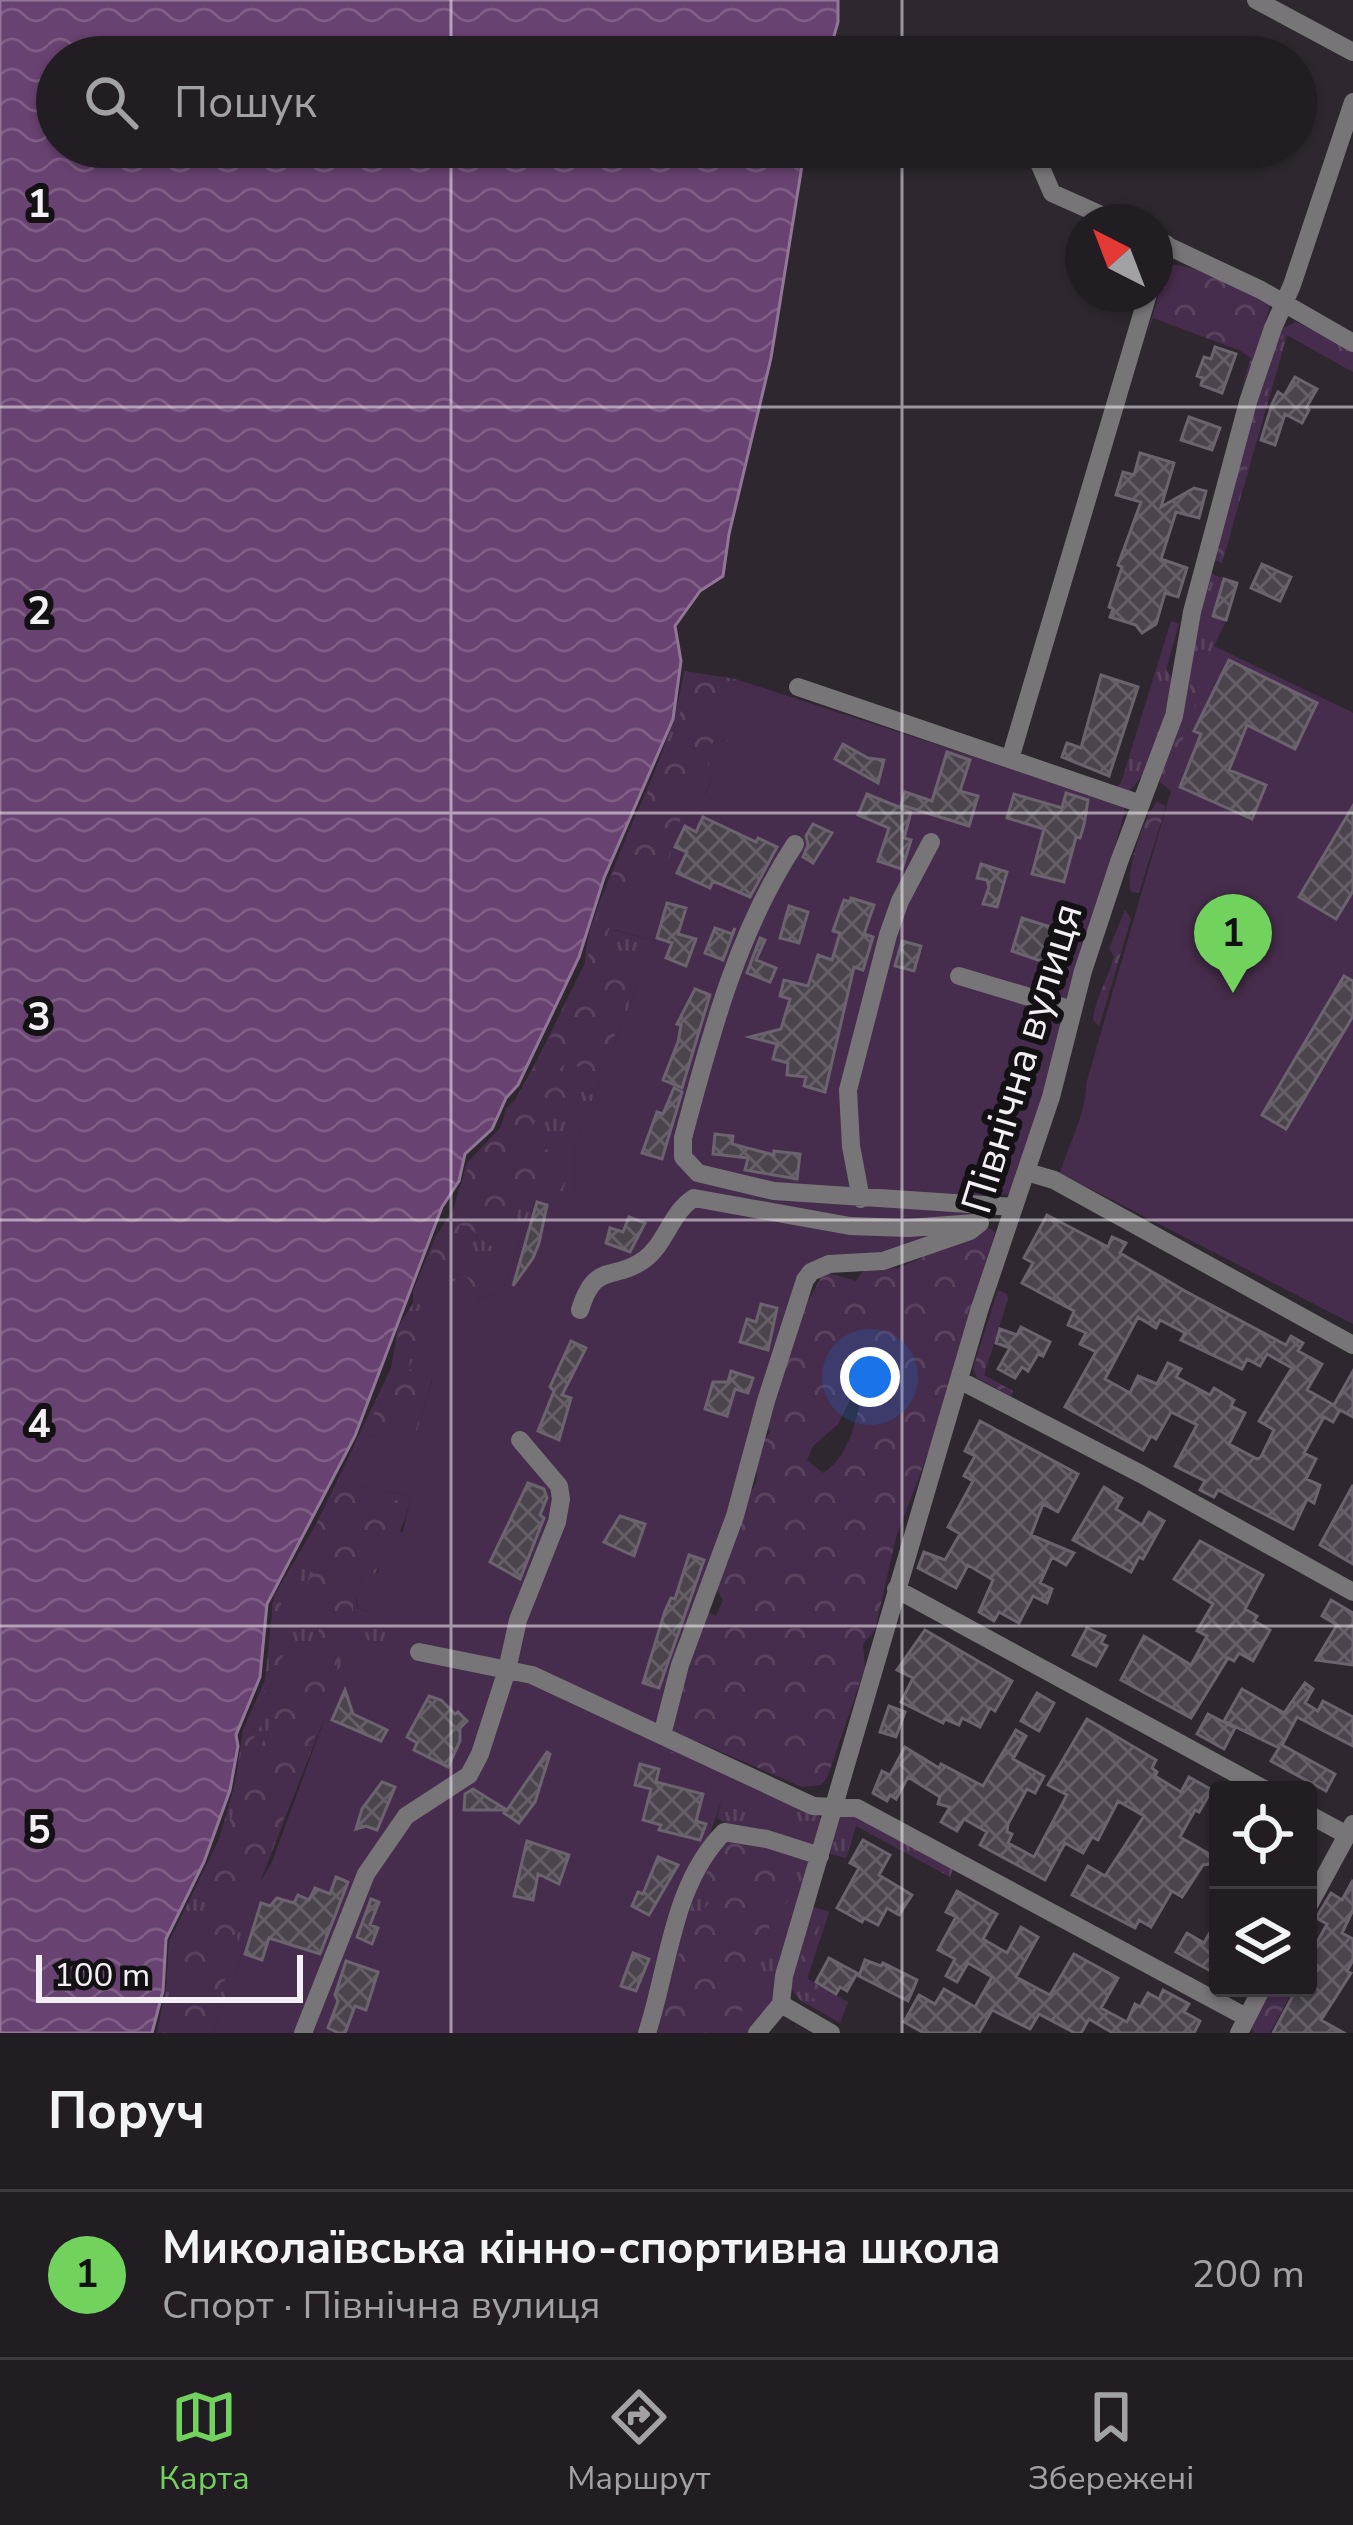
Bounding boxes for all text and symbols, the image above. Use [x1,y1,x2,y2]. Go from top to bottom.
search box [36,36,1317,168]
icon: search [78,69,144,135]
text: Пошук [174,72,317,133]
text: 1 [27,178,51,231]
north arrow [1065,204,1173,312]
text: 2 [27,585,51,638]
pin: 1 [1194,894,1272,993]
street label: Північна вулиця [948,897,1097,1220]
text: 3 [27,991,51,1044]
your location [840,1347,900,1407]
text: 4 [27,1398,51,1451]
map controls [1209,1781,1317,1997]
button: locate [1209,1781,1317,1889]
text: 5 [27,1804,51,1857]
button: layers [1209,1889,1317,1997]
scale bar [36,1949,303,2002]
text: 100 m [54,1953,150,1998]
text: Поруч [48,2076,205,2146]
text: Миколаївська кінно-спортивна школа [162,2218,1001,2279]
text: 1 [75,2248,99,2301]
text: 200 m [1191,2248,1305,2301]
text: Спорт · Північна вулиця [162,2279,601,2332]
tab: Карта [159,2384,250,2501]
tab: Маршрут [567,2384,710,2501]
tab: Збережені [1028,2384,1194,2501]

